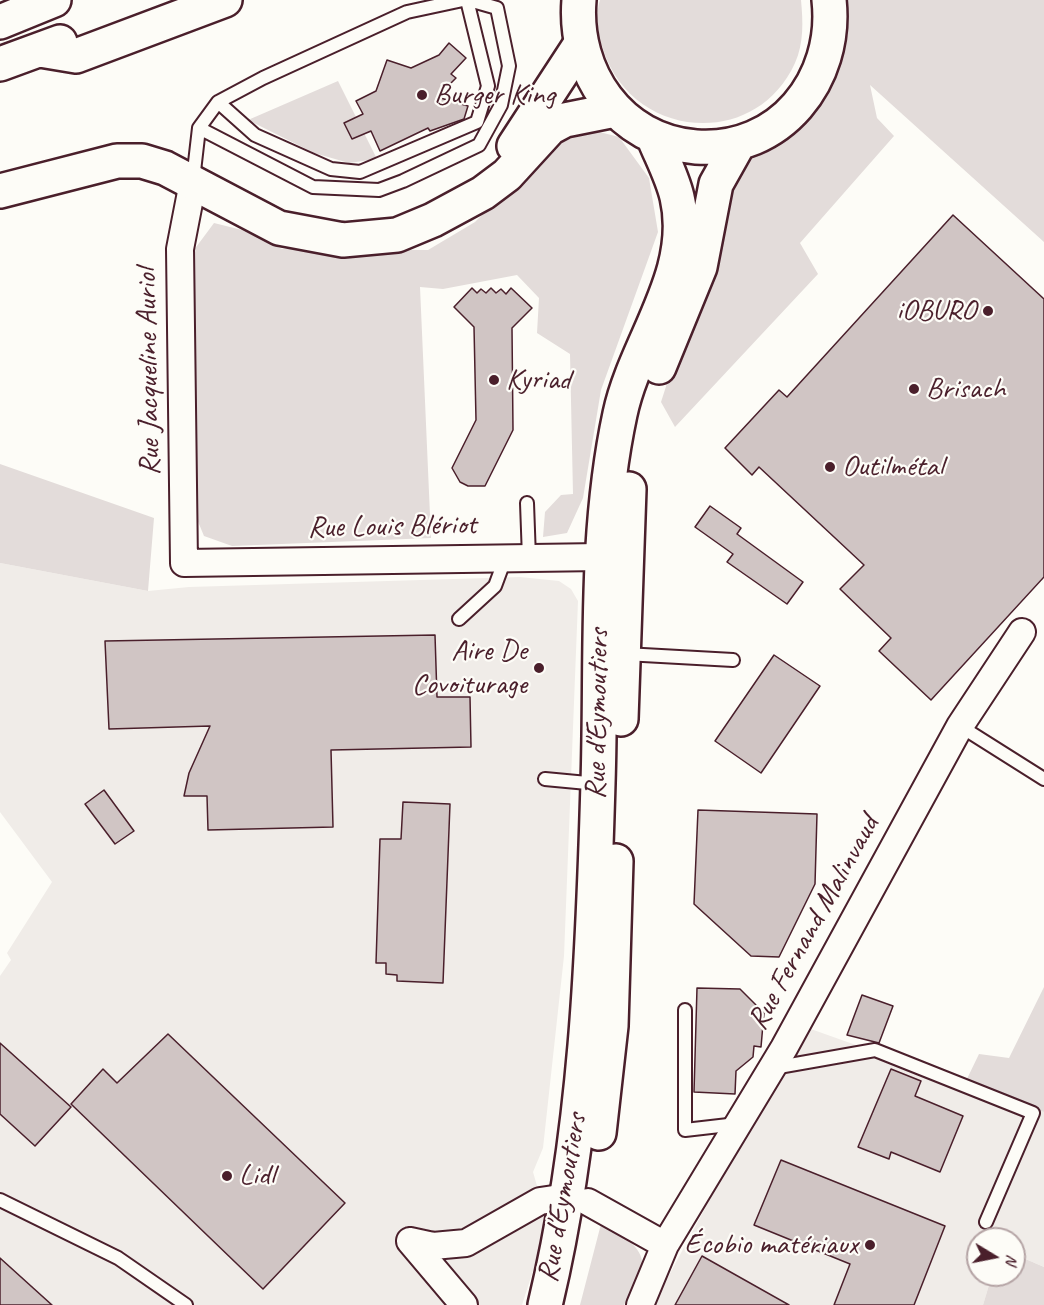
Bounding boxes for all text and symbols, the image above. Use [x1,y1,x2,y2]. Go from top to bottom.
place label: Burger King [434,77,555,113]
marker: Burger King [415,88,429,102]
street label: Rue Jacqueline Auriol [129,268,169,476]
place label: iOBURO [896,293,976,329]
marker: iOBURO [981,304,995,318]
place label: Kyriad [506,362,570,398]
place label: Brisach [926,371,1006,407]
marker: Kyriad [487,373,501,387]
marker: Brisach [907,382,921,396]
place label: Outilmétal [842,449,943,485]
marker: Outilmétal [823,460,837,474]
street label: Rue Louis Blériot [307,508,477,546]
street label: Rue d'Eymoutiers [579,628,617,800]
place label: Aire De Covoiturage [412,633,527,704]
marker: Aire De Covoiturage [532,661,546,675]
street label: Rue Fernand Malinvaud [740,810,888,1036]
street label: Rue d'Eymoutiers [530,1111,596,1285]
place label: Lidl [239,1158,275,1194]
marker: Lidl [220,1169,234,1183]
place label: Écobio matériaux [684,1227,858,1263]
north arrow [966,1227,1026,1287]
marker: Écobio matériaux [863,1238,877,1252]
text: N [1001,1253,1022,1266]

